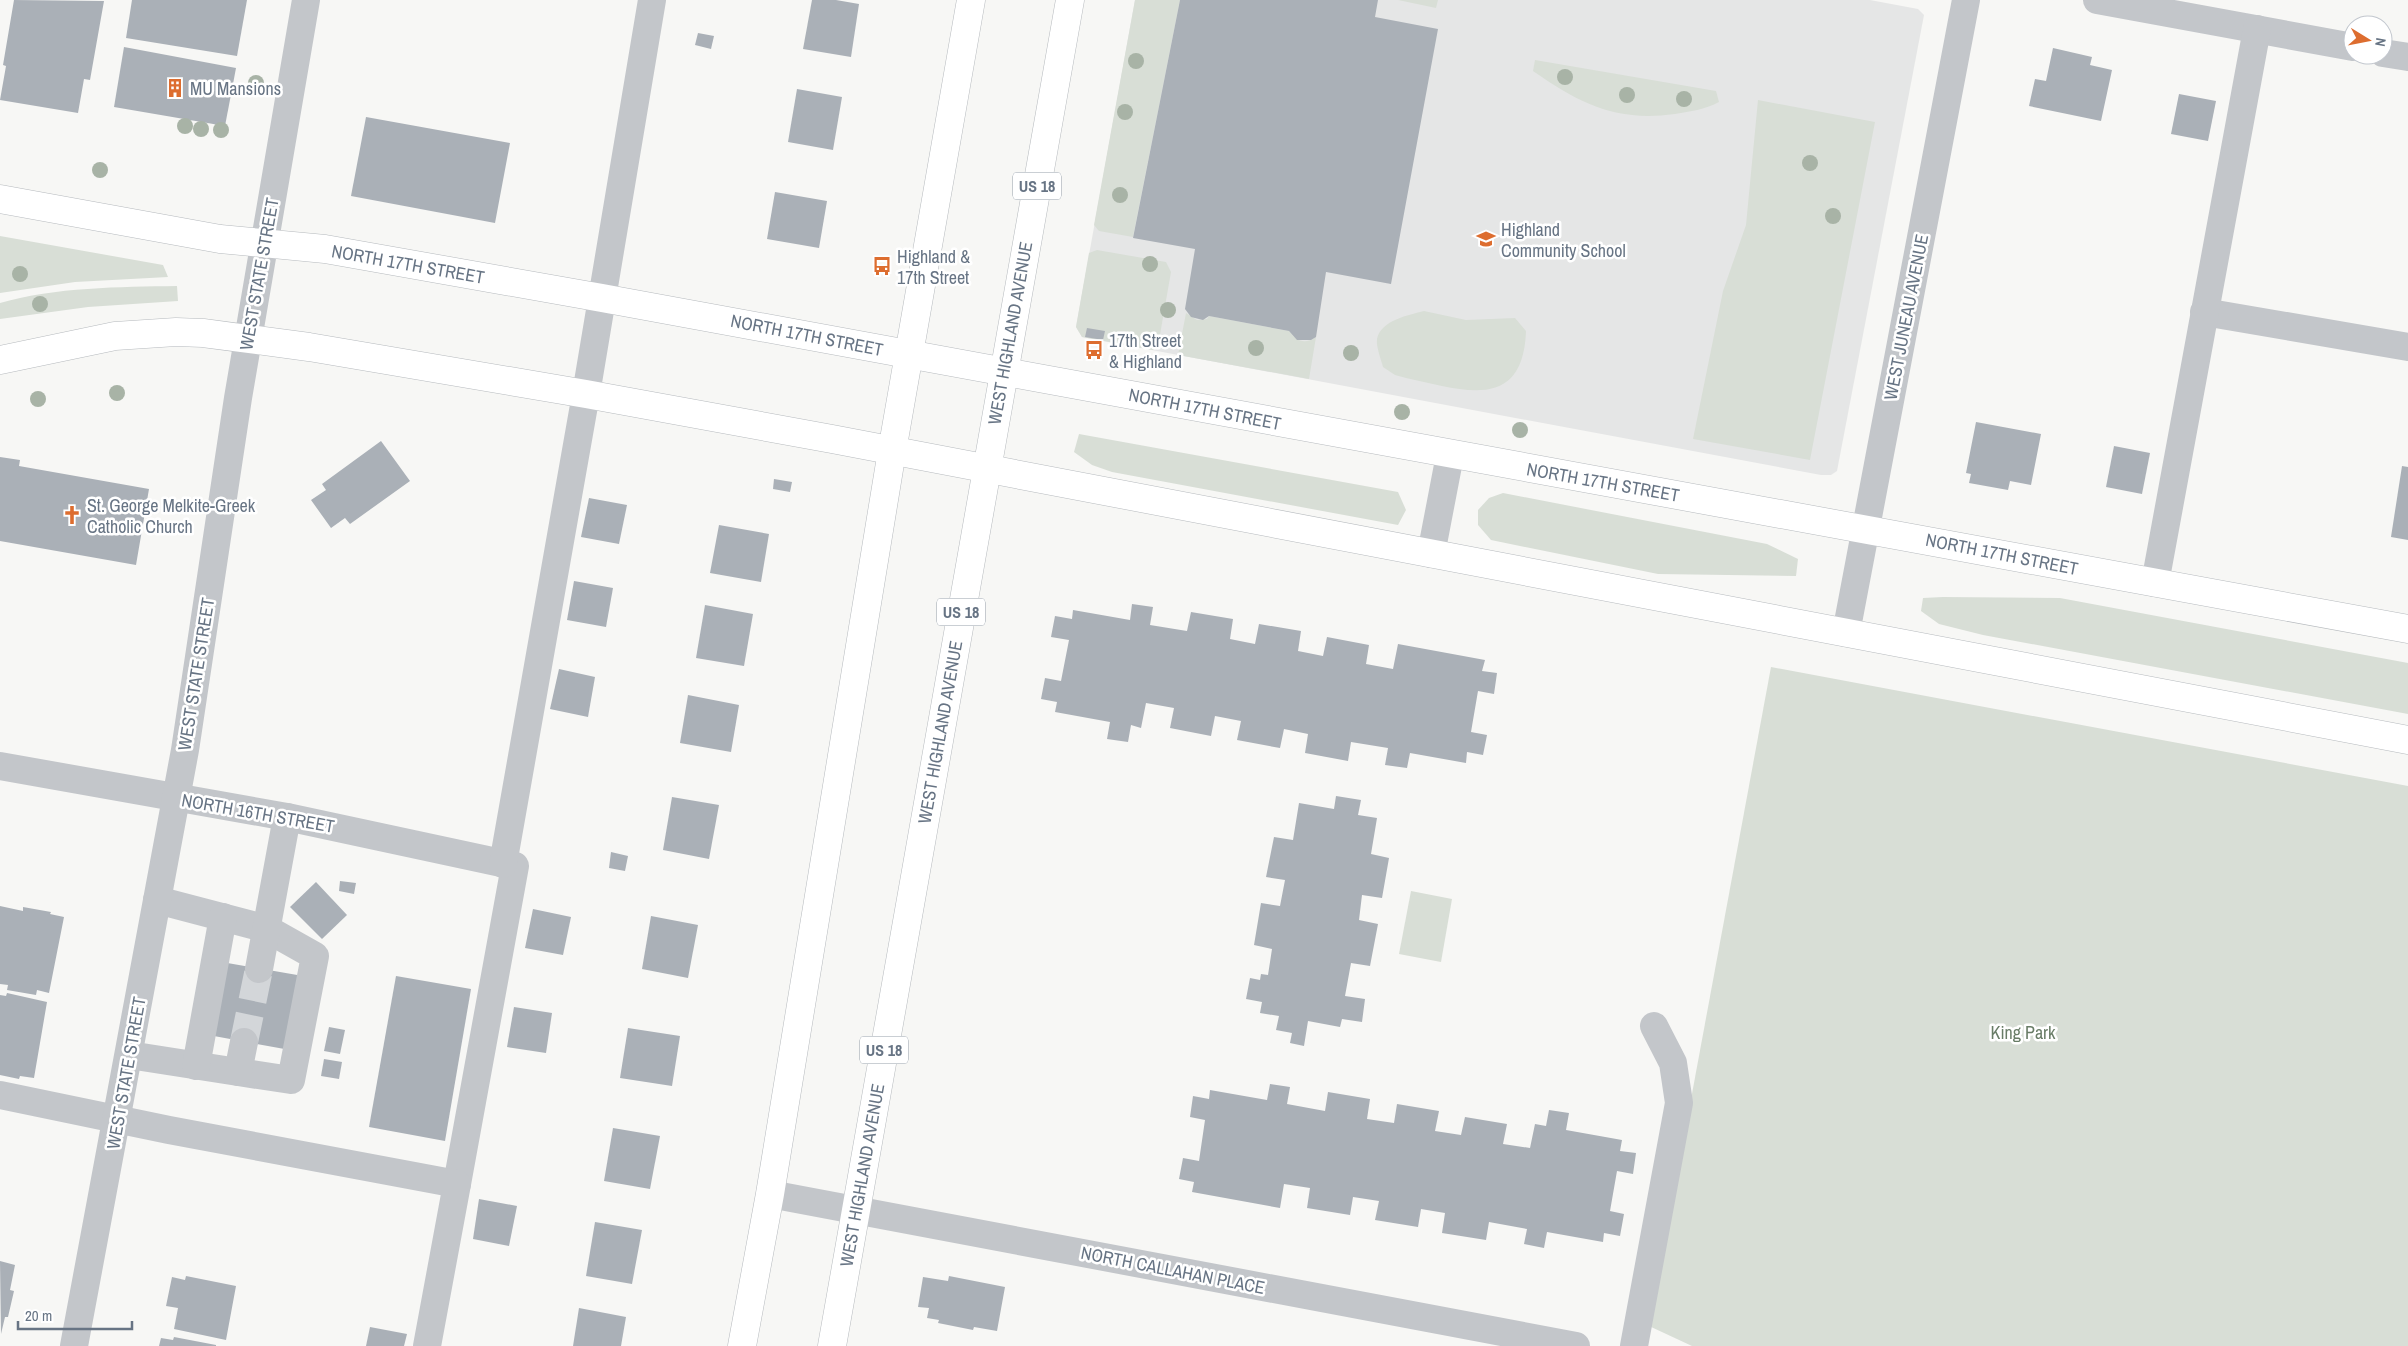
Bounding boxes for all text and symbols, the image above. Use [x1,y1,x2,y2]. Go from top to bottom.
north arrow [2343,15,2393,65]
text: N [2371,37,2390,48]
place label: MU Mansions [190,76,281,101]
building icon: MU Mansions [164,77,186,99]
road number: US 18 [1013,172,1061,200]
street label: WEST STATE STREET [233,196,285,352]
place label: Highland Community School [1501,217,1626,263]
school or university icon: Highland Community School [1475,228,1497,250]
street label: WEST JUNEAU AVENUE [1878,232,1934,402]
street label: NORTH 17TH STREET [330,238,486,290]
street label: WEST HIGHLAND AVENUE [982,239,1038,427]
place label: Highland & 17th Street [897,244,970,290]
bus stop icon: Highland & 17th Street [871,255,893,277]
street label: NORTH 17TH STREET [729,308,885,362]
place label: 17th Street & Highland [1109,328,1182,374]
bus stop icon: 17th Street & Highland [1083,339,1105,361]
street label: NORTH 17TH STREET [1127,382,1283,436]
street label: NORTH 17TH STREET [1525,456,1681,508]
place label: St. George Melkite-Greek Catholic Church [87,493,256,539]
church icon: St. George Melkite-Greek Catholic Church [61,504,83,526]
street label: NORTH 17TH STREET [1924,527,2080,581]
street label: WEST STATE STREET [172,596,220,752]
road number: US 18 [937,598,985,626]
street label: WEST HIGHLAND AVENUE [912,638,968,826]
street label: NORTH 16TH STREET [180,787,336,839]
street label: WEST STATE STREET [100,995,152,1151]
park label: King Park [1991,1020,2056,1045]
road number: US 18 [860,1036,908,1064]
street label: WEST HIGHLAND AVENUE [834,1081,890,1269]
street label: NORTH CALLAHAN PLACE [1079,1240,1267,1300]
scale bar [18,1298,131,1330]
text: 20 m [25,1305,52,1326]

